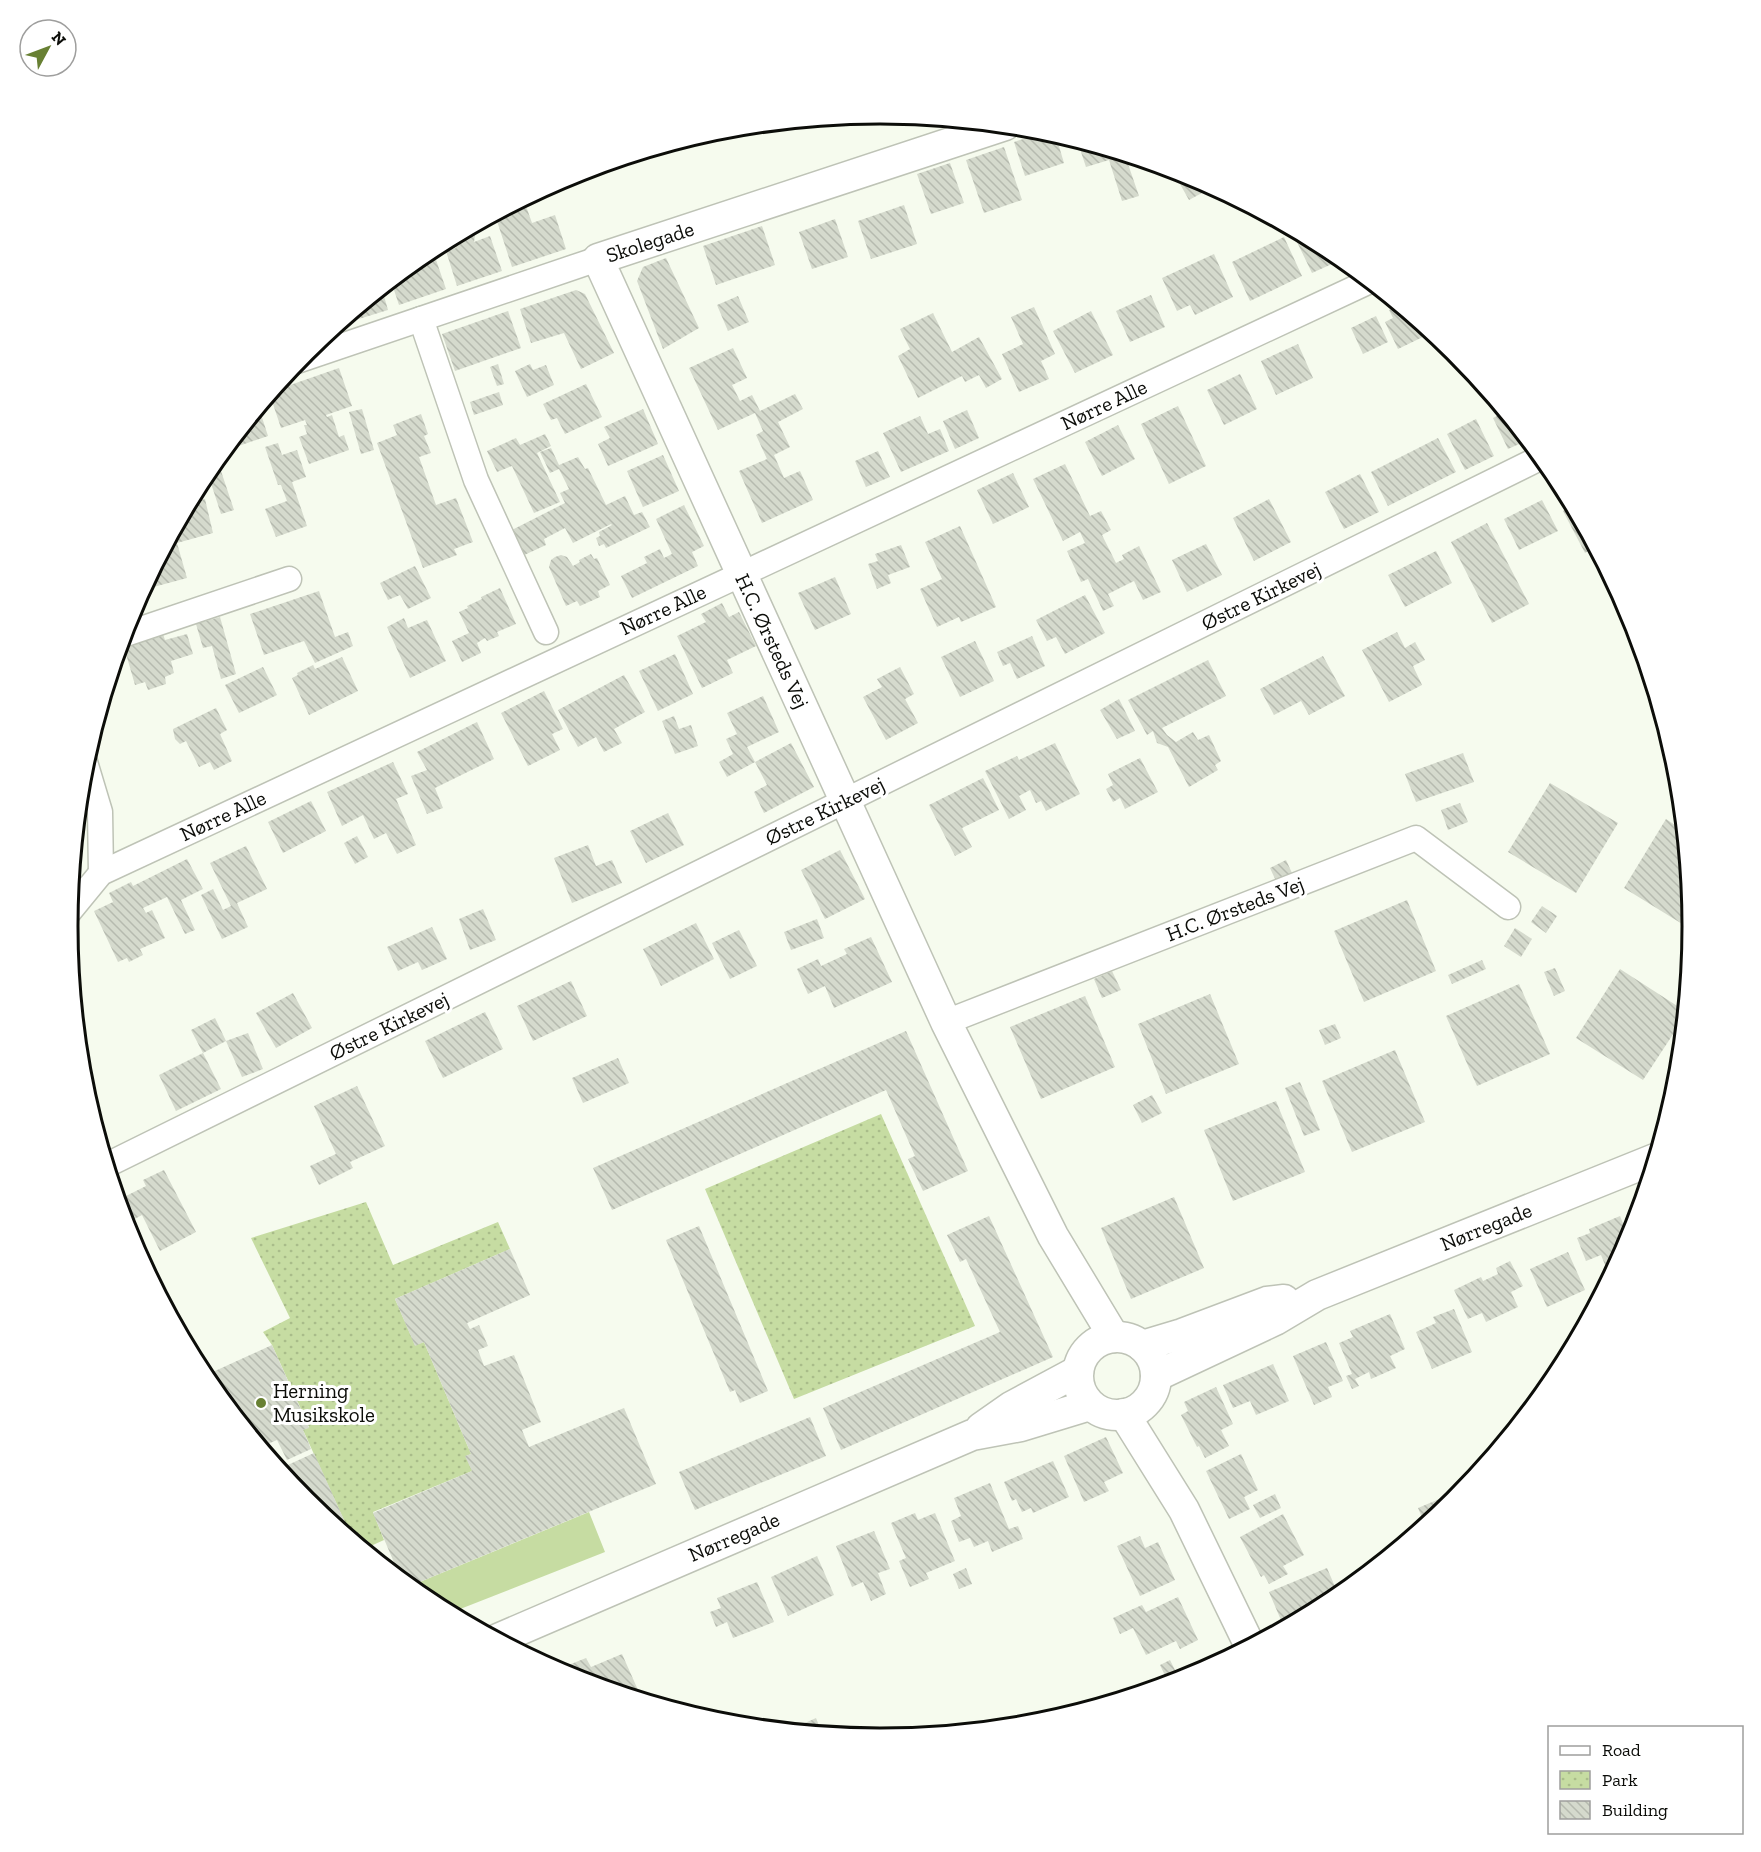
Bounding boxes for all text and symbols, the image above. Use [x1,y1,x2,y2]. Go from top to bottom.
north arrow [18,18,78,78]
text: N [48,28,70,49]
street label: Skolegade [603,216,697,267]
street label: Nørre Alle [1057,374,1151,435]
street label: Østre Kirkevej [1197,556,1325,636]
street label: H.C. Ørsteds Vej [729,569,815,713]
street label: Nørre Alle [616,579,710,640]
street label: Østre Kirkevej [761,771,889,851]
street label: Nørre Alle [176,785,270,846]
street label: H.C. Ørsteds Vej [1162,871,1308,947]
street label: Østre Kirkevej [325,986,453,1066]
street label: Nørregade [1436,1197,1535,1256]
place label: Herning Musikskole [273,1378,375,1427]
marker: Herning Musikskole [254,1396,268,1410]
street label: Nørregade [685,1506,783,1567]
legend [1548,1726,1743,1834]
text: Road [1602,1739,1641,1761]
text: Park [1602,1769,1638,1791]
text: Building [1602,1799,1668,1821]

